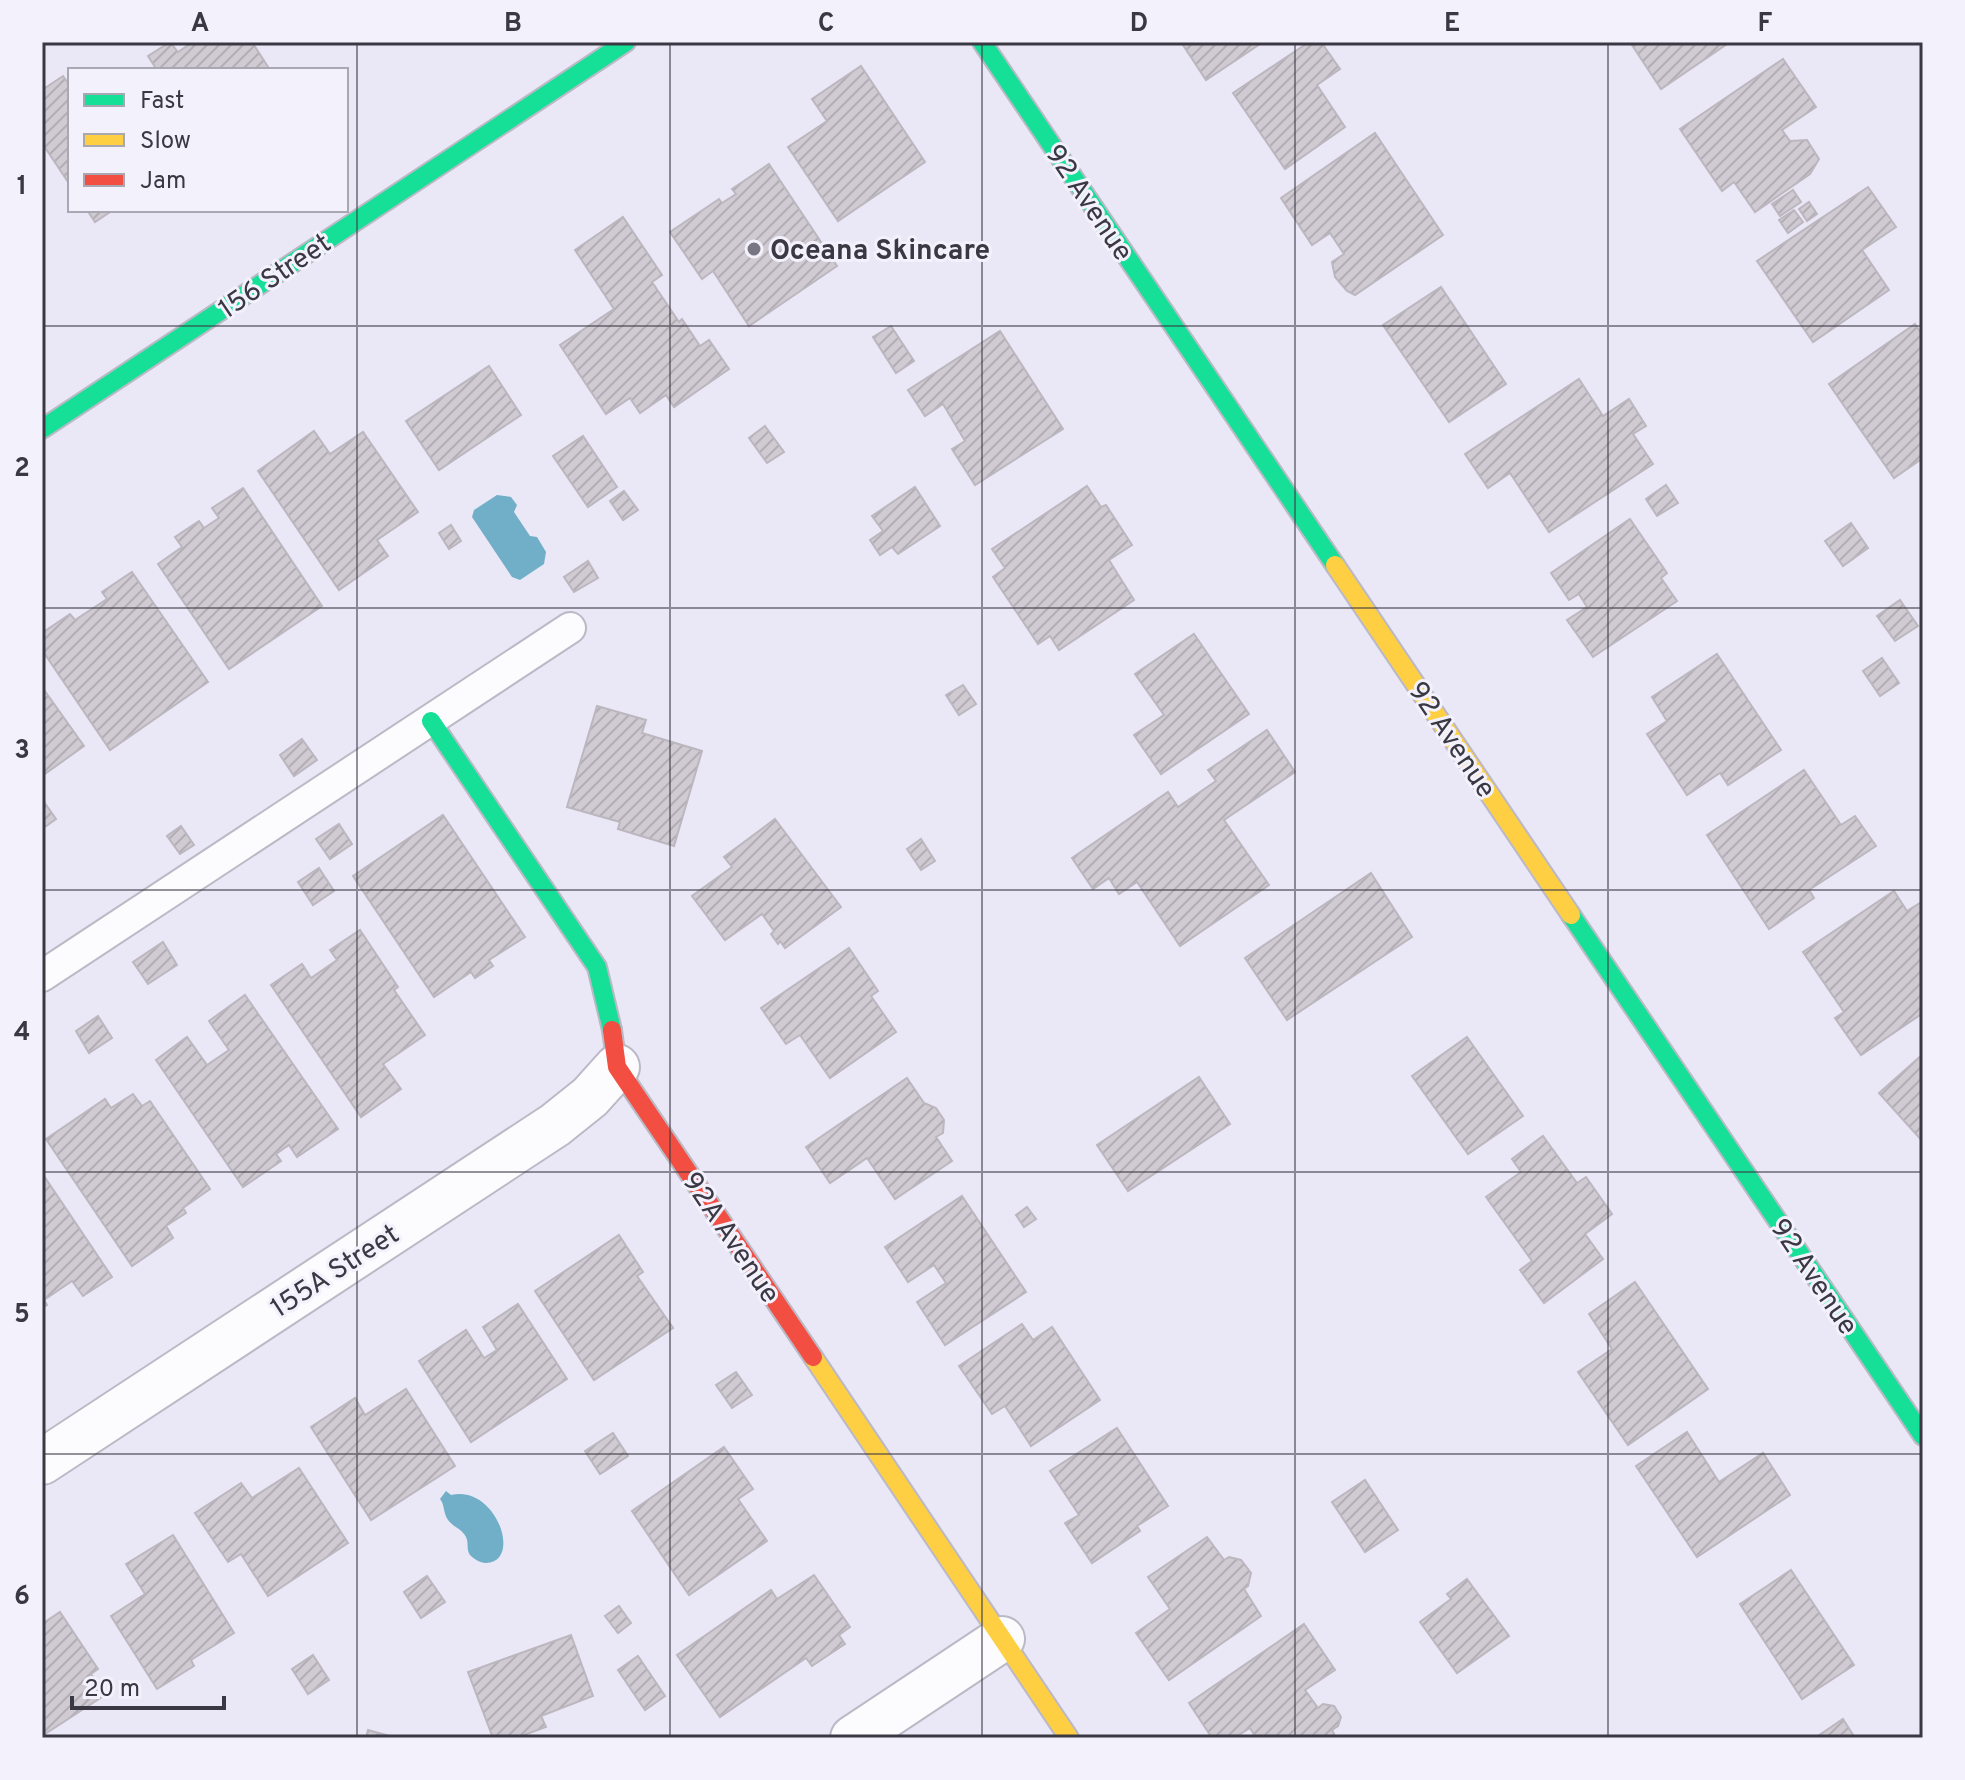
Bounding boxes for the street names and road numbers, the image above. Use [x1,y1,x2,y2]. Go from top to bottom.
street label: 92 Avenue [1035,139,1140,269]
street label: 156 Street [212,227,339,328]
street label: 92 Avenue [1398,676,1503,806]
street label: 92A Avenue [672,1166,787,1311]
street label: 92 Avenue [1760,1213,1865,1343]
street label: 155A Street [265,1218,407,1327]

